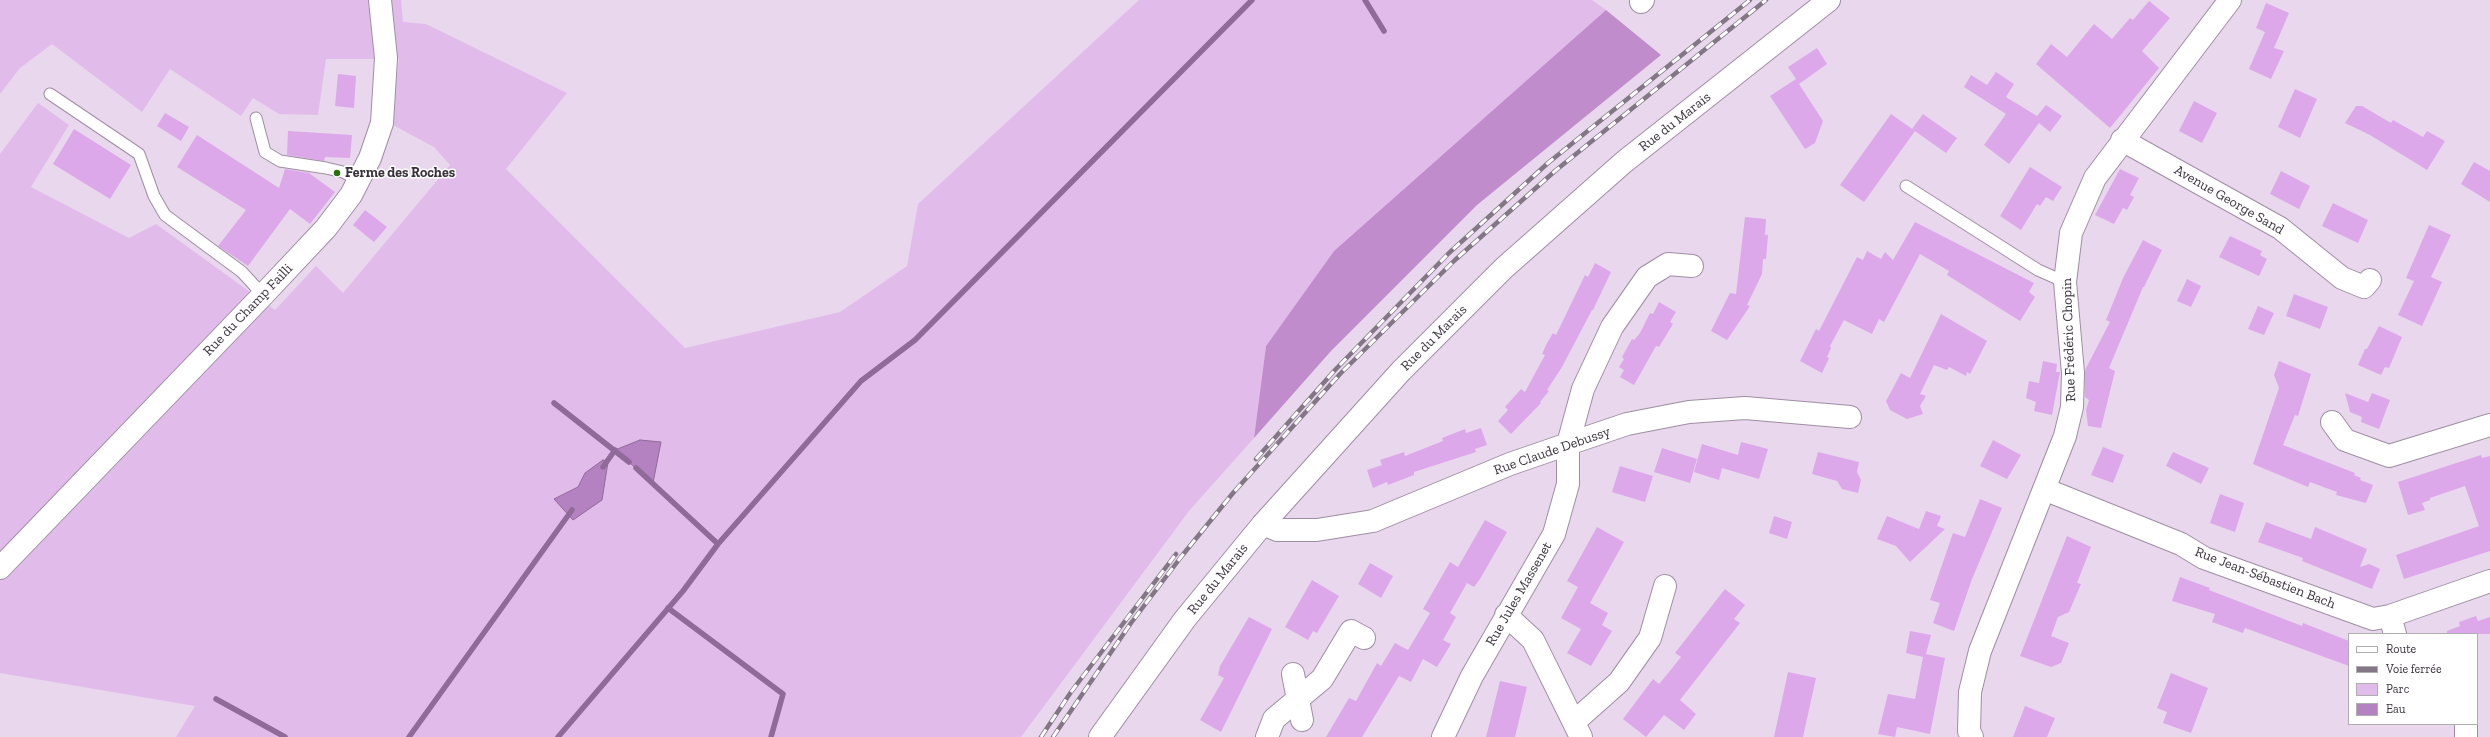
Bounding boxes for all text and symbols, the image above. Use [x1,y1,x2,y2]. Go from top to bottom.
street label: Rue du Marais [1636,89,1714,155]
street label: Avenue George Sand [2171,162,2287,238]
place label: Ferme des Roches [345,165,455,181]
marker: Ferme des Roches [332,168,342,178]
street label: Rue du Champ Failli [200,261,296,359]
street label: Rue Frédéric Chopin [2058,278,2080,402]
street label: Rue du Marais [1397,301,1471,375]
street label: Rue Claude Debussy [1491,423,1613,479]
street label: Rue Jules Massenet [1482,539,1556,649]
street label: Rue du Marais [1184,540,1252,618]
street label: Rue Jean-Sébastien Bach [2192,543,2338,613]
legend [2348,633,2478,725]
text: Route [2386,642,2416,656]
text: Voie ferrée [2386,662,2442,676]
text: Parc [2386,682,2409,696]
text: Eau [2386,702,2406,716]

